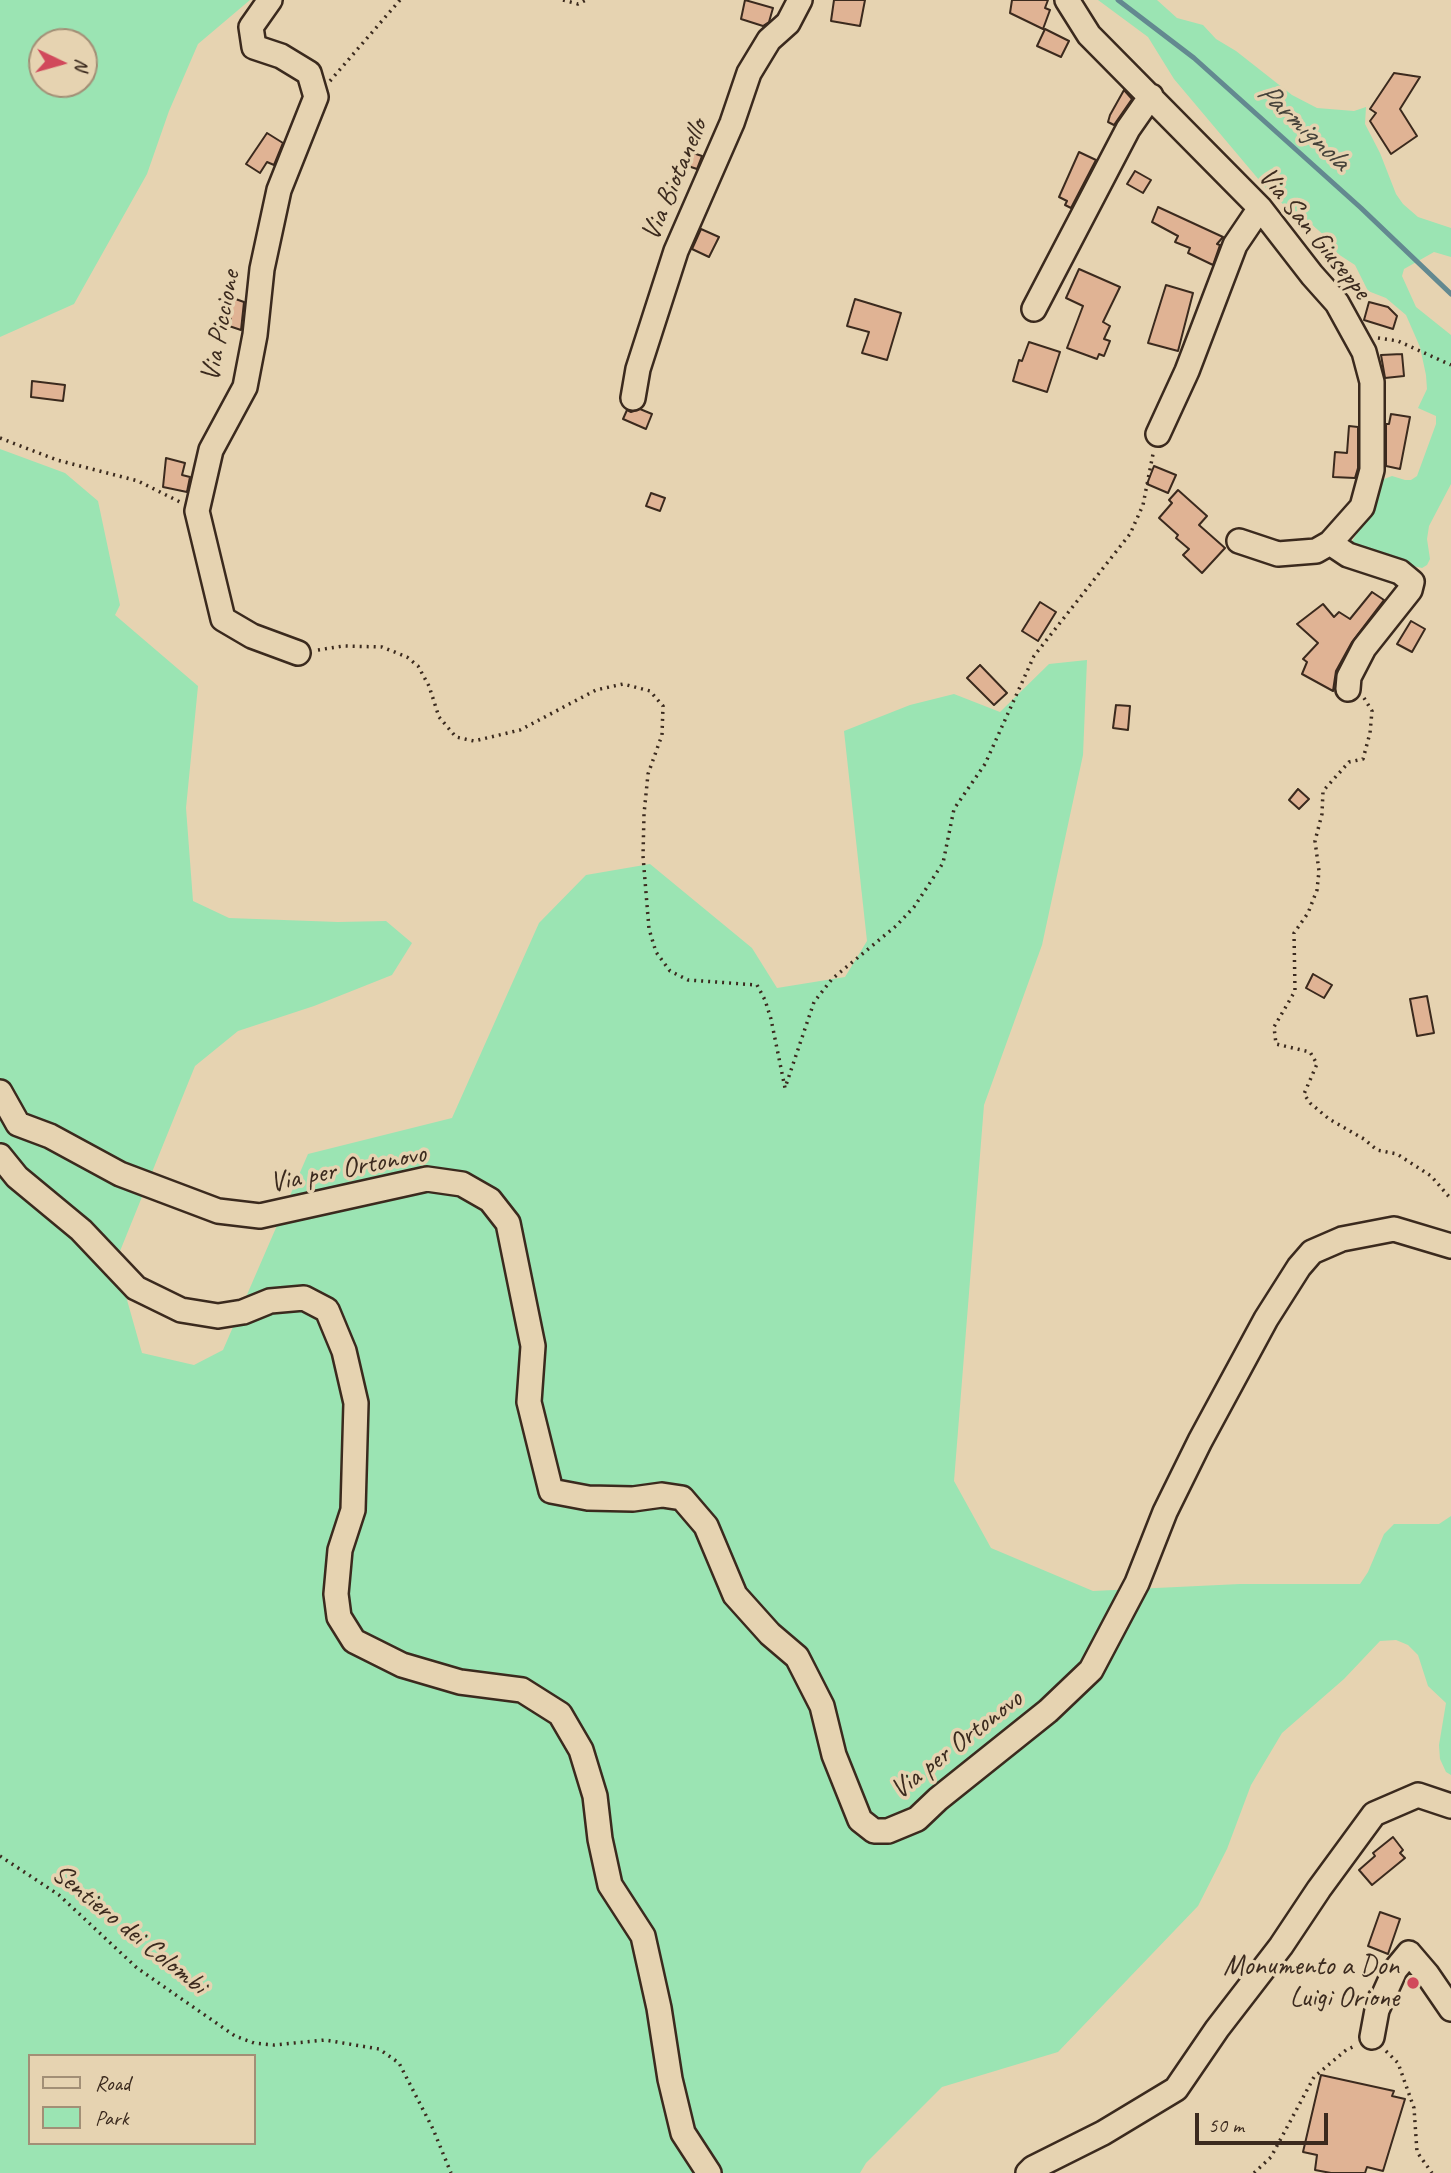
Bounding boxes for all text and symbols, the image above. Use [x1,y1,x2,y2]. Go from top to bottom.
north arrow [28,28,98,98]
text: N [69,58,94,72]
water label: Parmignola [1249,75,1357,179]
street label: Via Biotanello [634,114,716,246]
street label: Via San Giuseppe [1250,161,1378,307]
street label: Via Piccione [194,268,248,384]
street label: Via per Ortonovo [267,1137,429,1201]
street label: Via per Ortonovo [884,1683,1030,1807]
street label: Sentiero dei Colombi [45,1857,213,2003]
place label: Monumento a Don Luigi Orione [1223,1950,1399,2016]
marker: Monumento a Don Luigi Orione [1405,1975,1421,1991]
legend [28,2054,256,2145]
text: Road [95,2070,130,2096]
scale bar [1199,2100,1332,2144]
text: Park [95,2105,128,2131]
text: 50 m [1208,2112,1244,2138]

